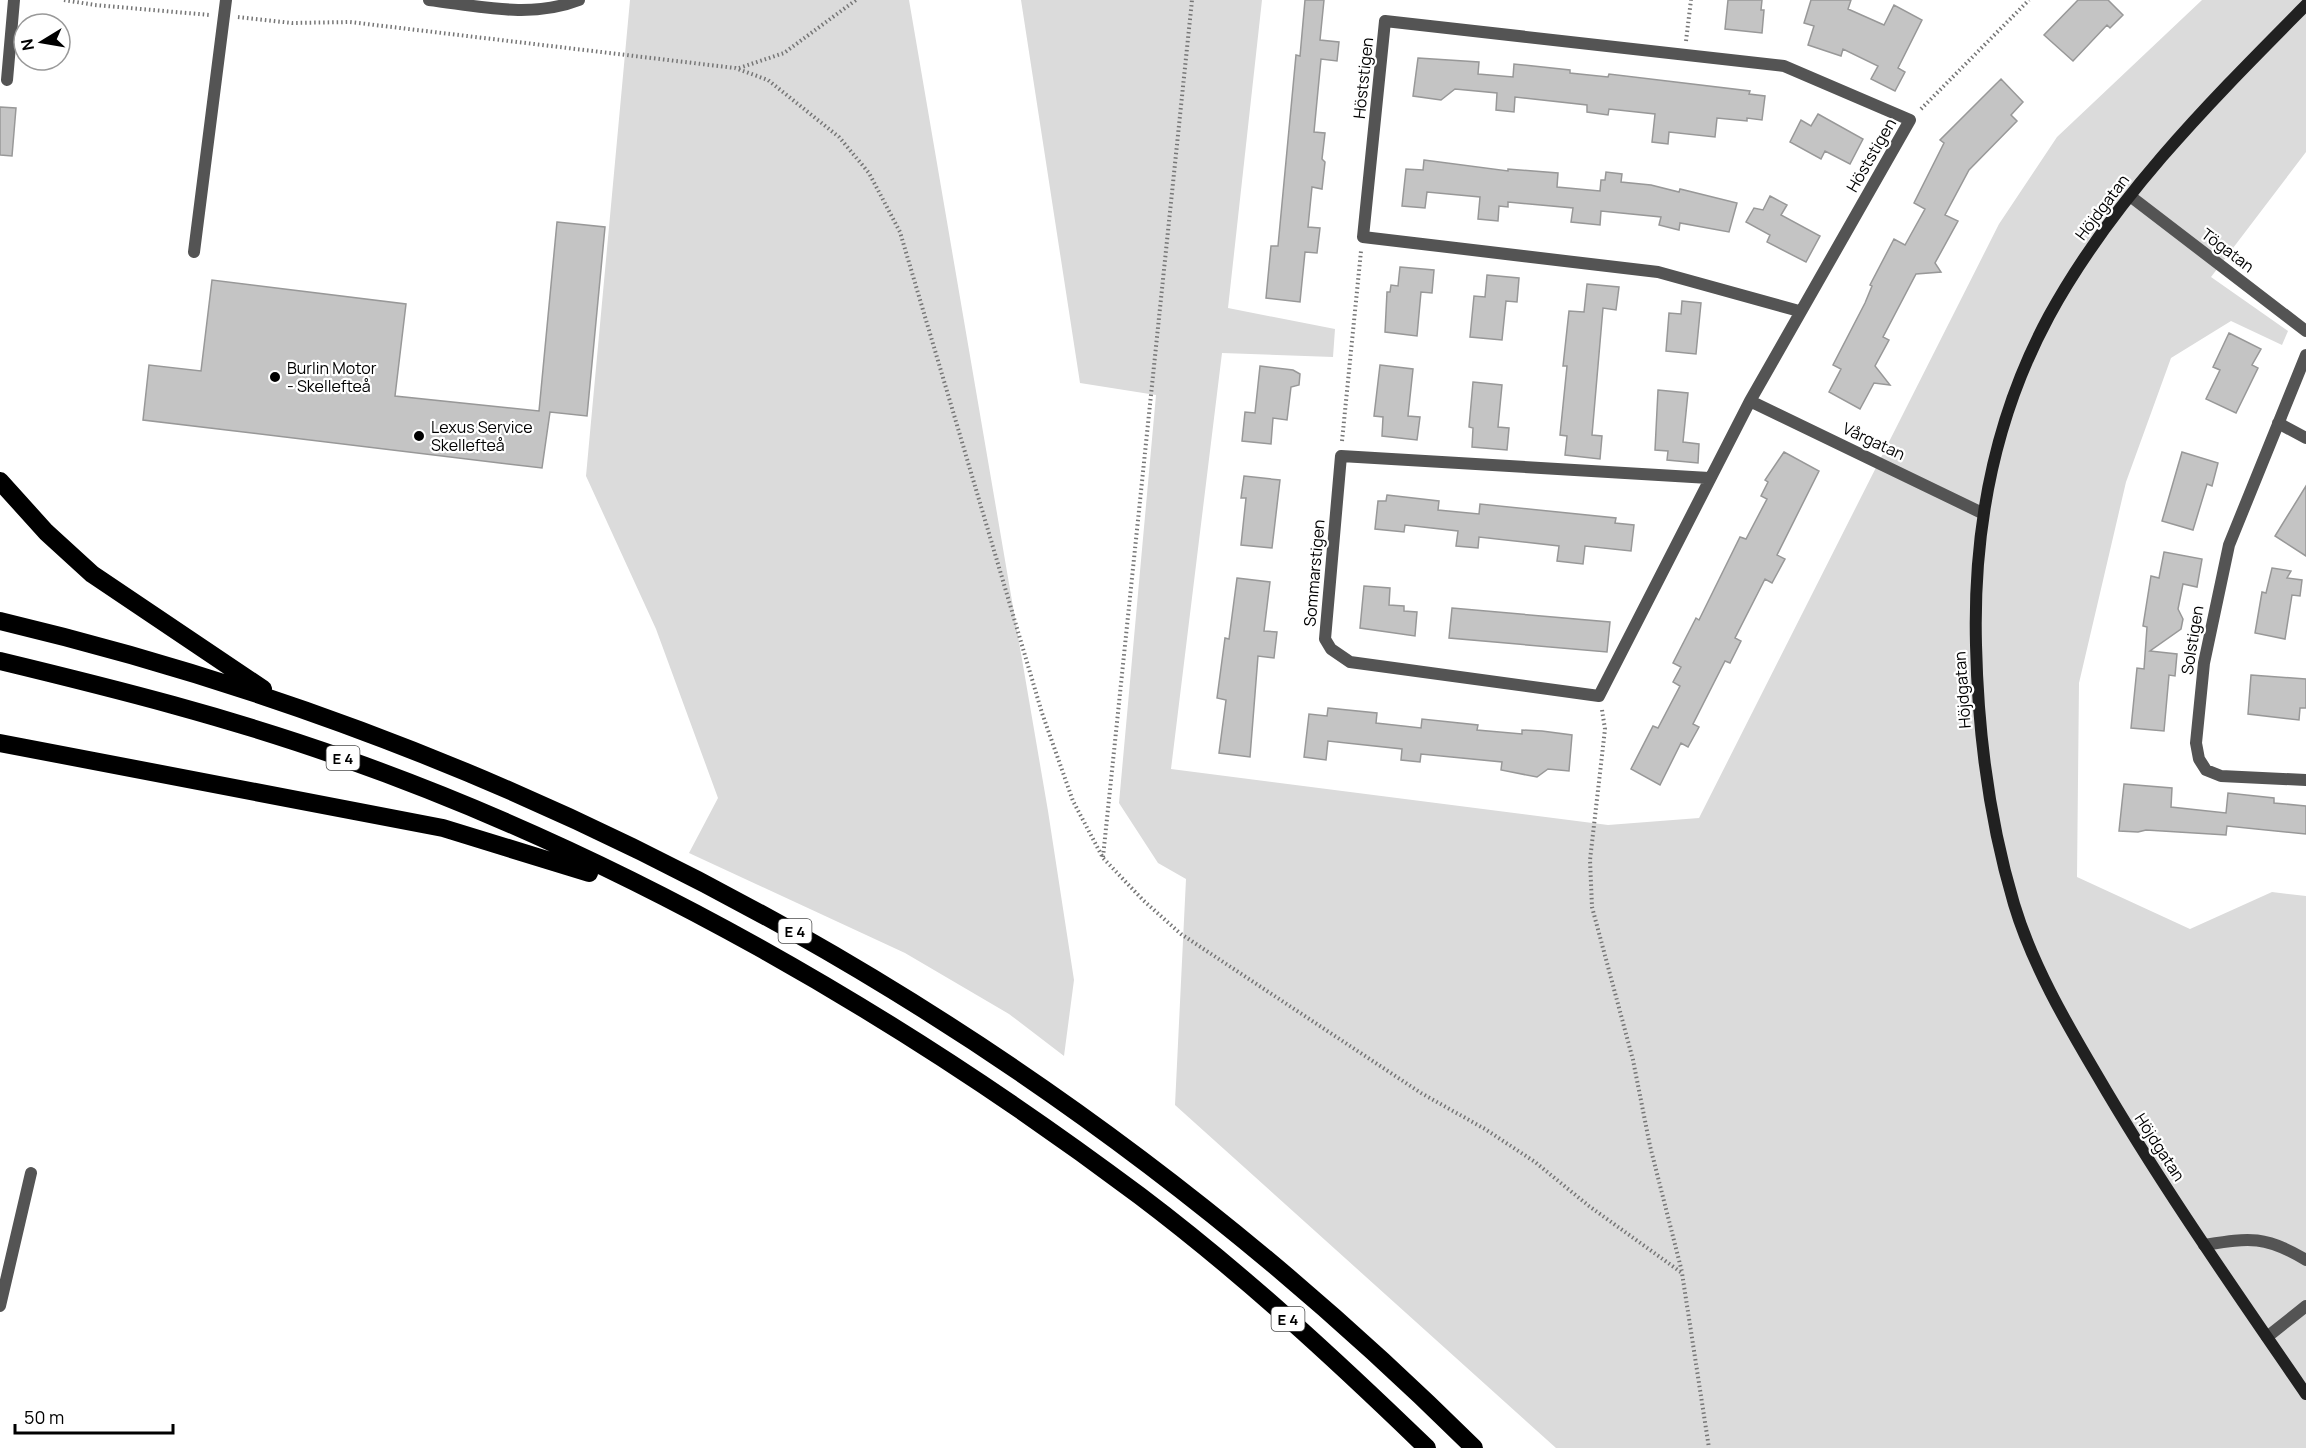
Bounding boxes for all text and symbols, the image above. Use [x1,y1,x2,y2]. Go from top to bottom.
north arrow [12,12,72,72]
street label: Höststigen [1348,36,1378,120]
text: N [15,37,39,53]
street label: Höststigen [1841,114,1901,196]
street label: Höjdgatan [2070,170,2134,244]
street label: Tögatan [2197,223,2259,277]
place label: Burlin Motor - Skellefteå [287,357,377,397]
marker: Burlin Motor - Skellefteå [268,370,282,384]
place label: Lexus Service Skellefteå [431,416,533,456]
street label: Vårgatan [1839,417,1909,465]
marker: Lexus Service Skellefteå [412,429,426,443]
street label: Sommarstigen [1298,519,1330,627]
street label: Solstigen [2176,604,2208,676]
street label: Höjdgatan [1948,651,1976,729]
road number: E 4 [326,746,360,770]
road number: E 4 [778,919,812,943]
street label: Höjdgatan [2130,1109,2190,1185]
road number: E 4 [1272,1307,1304,1331]
scale bar [15,1397,172,1435]
text: 50 m [24,1405,64,1429]

